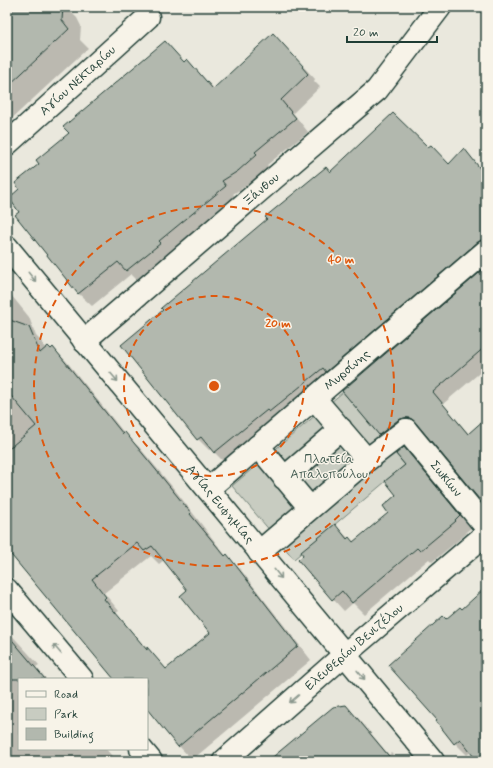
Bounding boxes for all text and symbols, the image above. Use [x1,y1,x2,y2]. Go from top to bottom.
scale bar [347,18,437,44]
text: 20 m [353,25,379,41]
street label: Αγίου Νεκταρίου [36,41,119,119]
street label: Ξάνθου [239,169,283,210]
text: 40 m [328,252,355,268]
one-way arrow [27,272,36,283]
text: 20 m [265,316,291,332]
street label: Μυρσίνης [320,345,374,394]
one-way arrow [110,372,119,383]
centre of rings [207,379,221,393]
park label: Πλατεία Απαλοπούλου [290,451,368,483]
street label: Σωκίων [426,457,466,500]
street label: Αγίας Ευφημίας [182,461,258,548]
one-way arrow [274,569,282,580]
street label: Ελευθερίου Βενιζέλου [301,600,407,694]
one-way arrow [52,644,61,654]
one-way arrow [356,669,365,680]
legend [18,678,148,750]
text: Road [54,687,78,703]
one-way arrow [289,694,299,704]
text: Park [54,707,78,723]
text: Building [54,727,94,744]

